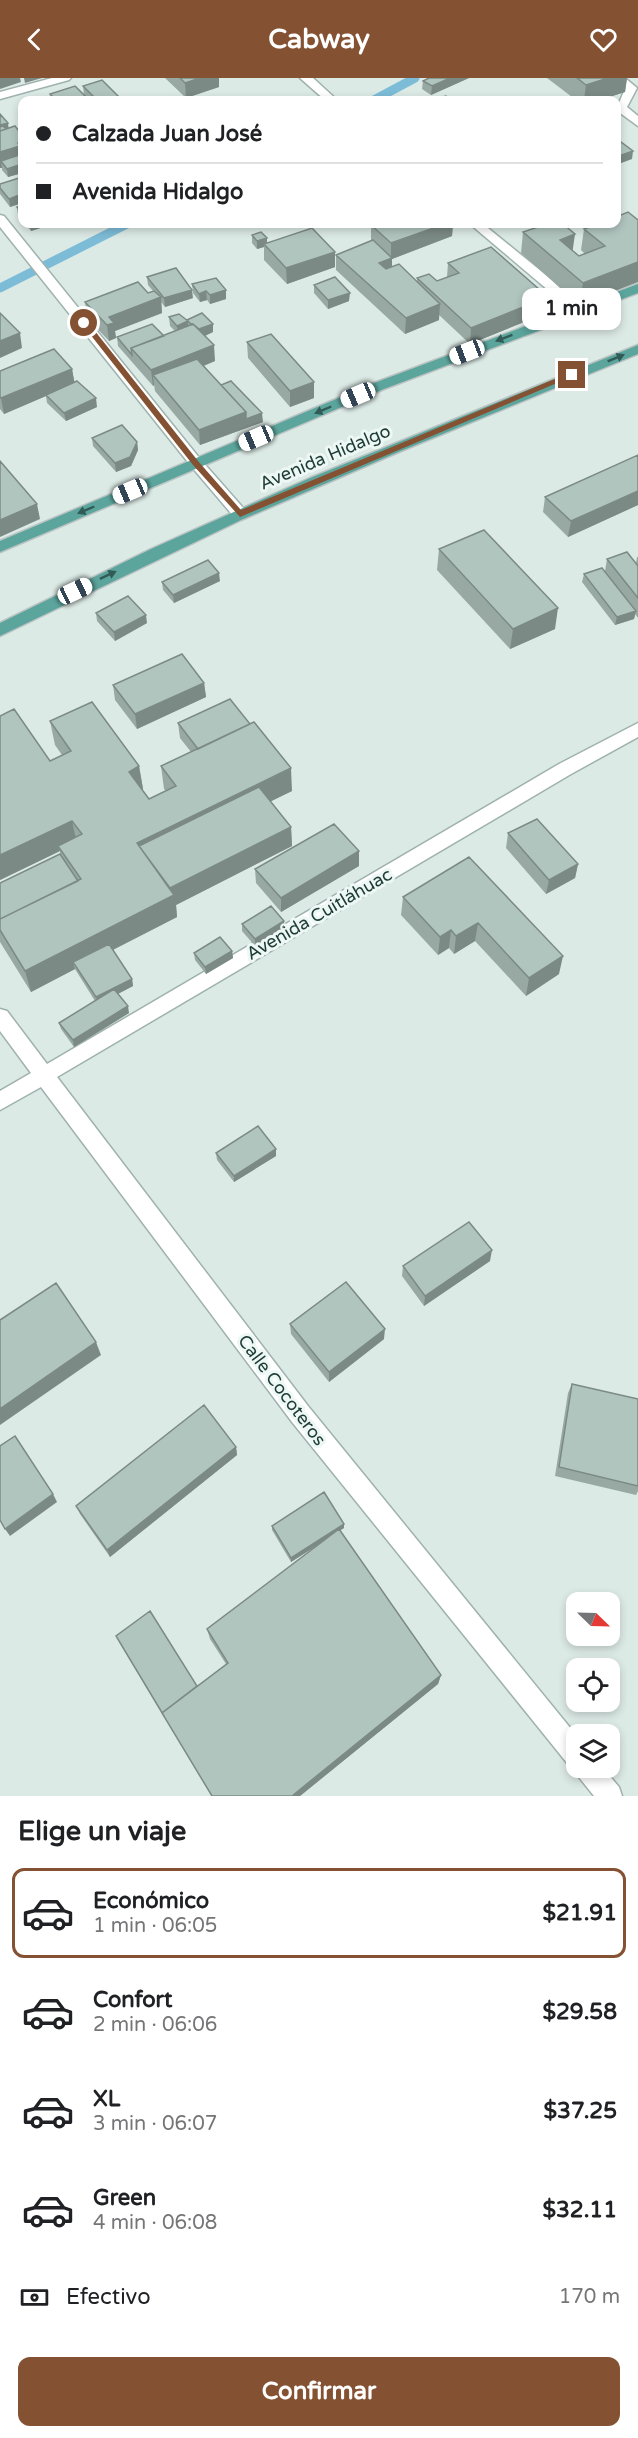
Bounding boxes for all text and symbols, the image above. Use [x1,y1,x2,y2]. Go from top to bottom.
icon: back [18,23,51,56]
text: Cabway [268,23,370,56]
icon: heart [587,23,620,56]
text: Calzada Juan José [72,121,262,147]
text: Avenida Hidalgo [72,179,243,205]
callout: 1 min [522,288,622,330]
text: 1 min [545,297,598,321]
route start [70,309,97,336]
one-way arrow [495,333,513,343]
car [447,337,487,367]
one-way arrow [607,352,625,362]
route end [558,361,585,388]
car [338,380,378,410]
one-way arrow [314,405,332,415]
street label: Avenida Hidalgo [256,419,394,495]
car [236,423,276,453]
car [110,476,150,506]
one-way arrow [77,506,94,515]
one-way arrow [100,571,117,580]
car [55,575,95,607]
street label: Avenida Cuitláhuac [242,863,396,965]
street label: Calle Cocoteros [233,1330,331,1450]
north arrow [566,1592,620,1646]
map controls [566,1592,620,1778]
button: locate [566,1658,620,1712]
button: layers [566,1724,620,1778]
text: Elige un viaje [18,1815,186,1848]
icon: car [21,1886,75,1940]
text: Económico [93,1888,209,1914]
text: $21.91 [542,1900,617,1926]
text: 1 min · 06:05 [93,1914,217,1938]
icon: car [21,1985,75,2039]
text: Confort [93,1987,172,2013]
text: $29.58 [542,1999,617,2025]
text: 2 min · 06:06 [93,2013,217,2037]
icon: car [21,2084,75,2138]
text: XL [93,2086,120,2112]
text: $37.25 [544,2098,617,2124]
text: 3 min · 06:07 [93,2112,217,2136]
icon: car [21,2183,75,2237]
text: Green [93,2185,156,2211]
text: $32.11 [542,2197,617,2223]
text: 4 min · 06:08 [93,2211,217,2235]
icon: cash [18,2281,51,2314]
text: Efectivo [66,2284,151,2310]
text: 170 m [559,2285,620,2309]
button: Confirmar [18,2357,620,2426]

